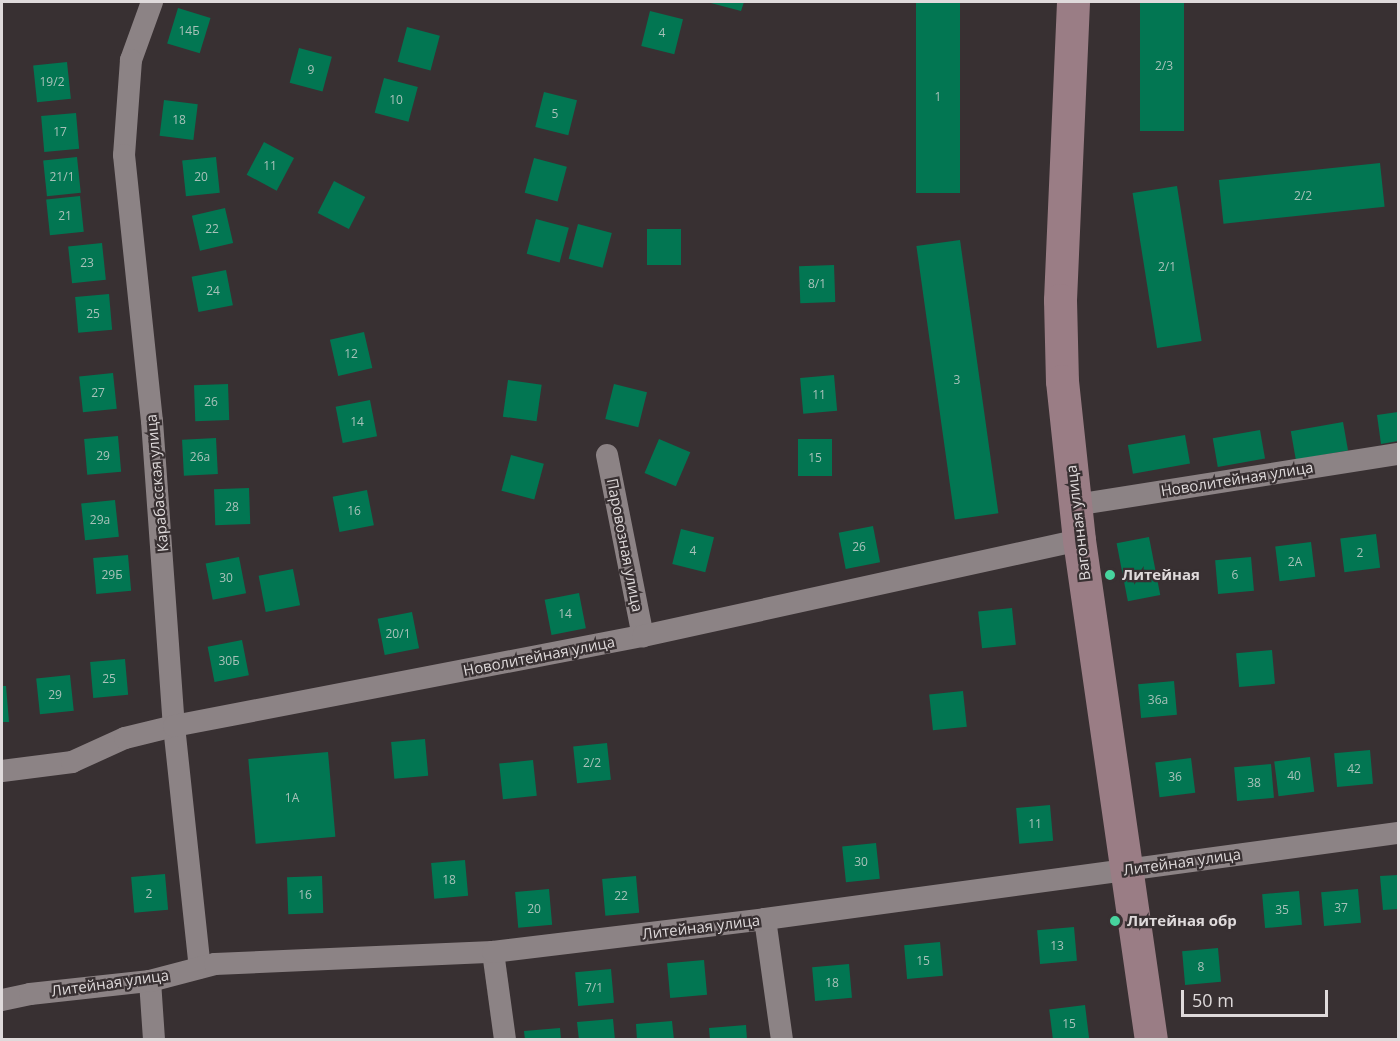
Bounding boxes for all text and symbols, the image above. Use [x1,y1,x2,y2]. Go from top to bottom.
house number: 14Б [178,24,200,38]
house number: 4 [659,26,665,40]
house number: 2/3 [1155,59,1173,73]
house number: 9 [308,63,314,77]
house number: 19/2 [40,75,64,89]
house number: 1 [935,90,941,104]
house number: 10 [389,93,403,107]
house number: 5 [552,107,558,121]
house number: 18 [172,113,186,127]
house number: 17 [53,125,67,139]
house number: 11 [263,159,277,173]
house number: 21/1 [50,170,74,184]
house number: 20 [194,170,208,184]
house number: 2/2 [1294,189,1312,203]
house number: 21 [58,209,72,223]
house number: 22 [205,222,219,236]
house number: 23 [80,256,94,270]
house number: 2/1 [1158,260,1176,274]
house number: 8/1 [808,277,826,291]
house number: 24 [206,284,220,298]
house number: 25 [86,307,100,321]
house number: 12 [344,347,358,361]
house number: 3 [954,373,960,387]
house number: 27 [91,386,105,400]
house number: 11 [812,388,826,402]
house number: 26 [204,395,218,409]
street label: Карабасская улица [142,413,172,553]
house number: 14 [350,415,364,429]
house number: 29 [96,449,110,463]
house number: 26а [190,450,210,464]
house number: 15 [808,451,822,465]
street label: Новолитейная улица [1159,458,1315,500]
street label: Вагонная улица [1062,464,1094,582]
street label: Паровозная улица [603,477,647,613]
house number: 28 [225,500,239,514]
house number: 16 [347,504,361,518]
house number: 29а [90,513,110,527]
house number: 26 [852,540,866,554]
house number: 4 [690,544,696,558]
house number: 2 [1357,546,1363,560]
house number: 2А [1288,555,1302,569]
place label: Литейная [1122,566,1200,584]
house number: 29Б [101,568,123,582]
marker: Литейная [1103,568,1117,582]
house number: 6 [1232,568,1238,582]
house number: 30 [219,571,233,585]
house number: 14 [558,607,572,621]
house number: 20/1 [386,627,410,641]
street label: Новолитейная улица [462,632,616,680]
house number: 30Б [218,654,240,668]
house number: 25 [102,672,116,686]
house number: 29 [48,688,62,702]
house number: 36а [1148,693,1168,707]
house number: 2/2 [583,756,601,770]
house number: 42 [1347,762,1361,776]
house number: 40 [1287,769,1301,783]
house number: 36 [1168,770,1182,784]
house number: 38 [1247,776,1261,790]
house number: 1А [285,791,299,805]
house number: 11 [1028,817,1042,831]
street label: Литейная улица [1122,845,1242,879]
house number: 30 [854,855,868,869]
house number: 18 [442,873,456,887]
house number: 2 [146,887,152,901]
house number: 16 [298,888,312,902]
house number: 22 [614,889,628,903]
house number: 37 [1334,901,1348,915]
house number: 20 [527,902,541,916]
house number: 35 [1275,903,1289,917]
street label: Литейная улица [641,911,761,943]
place label: Литейная обр [1127,912,1237,930]
marker: Литейная обр [1108,914,1122,928]
house number: 13 [1050,939,1064,953]
house number: 15 [916,954,930,968]
house number: 8 [1198,960,1204,974]
street label: Литейная улица [50,966,170,1000]
house number: 18 [825,976,839,990]
scale bar [1184,978,1331,1016]
house number: 7/1 [585,981,603,995]
text: 50 m [1192,988,1234,1012]
house number: 15 [1062,1017,1076,1031]

